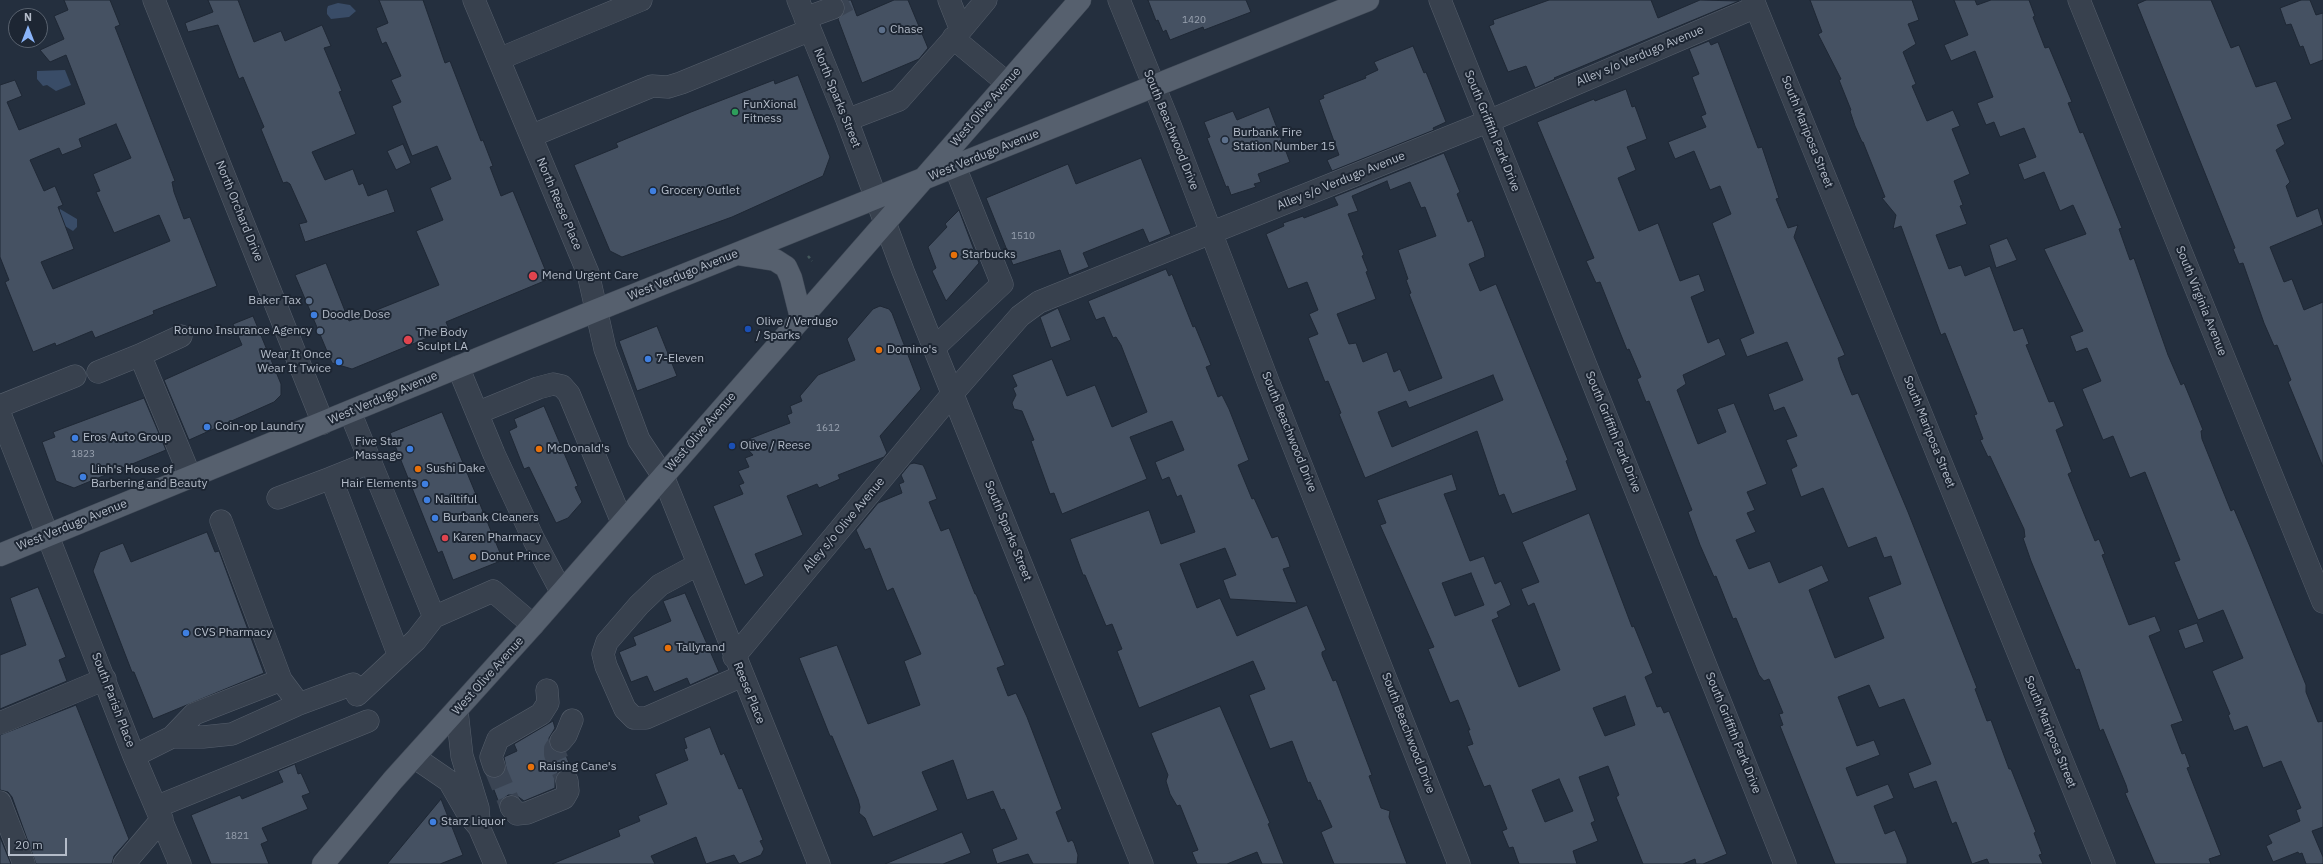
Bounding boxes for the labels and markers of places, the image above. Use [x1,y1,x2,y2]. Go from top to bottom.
place label: Chase [890,23,923,37]
marker: Chase [877,25,887,35]
place label: FunXional Fitness [743,98,797,126]
marker: FunXional Fitness [730,107,740,117]
place label: Burbank Fire Station Number 15 [1233,126,1335,154]
marker: Burbank Fire Station Number 15 [1220,135,1230,145]
place label: Grocery Outlet [661,184,740,198]
marker: Grocery Outlet [648,186,658,196]
place label: Starbucks [962,248,1016,262]
marker: Starbucks [949,250,959,260]
place label: Mend Urgent Care [542,269,639,283]
marker: Mend Urgent Care [527,270,539,282]
place label: Baker Tax [248,294,301,308]
marker: Baker Tax [304,296,314,306]
place label: Doodle Dose [322,308,390,322]
marker: Doodle Dose [309,310,319,320]
place label: Olive / Verdugo / Sparks [756,315,838,343]
place label: Rotuno Insurance Agency [174,324,312,338]
marker: Olive / Verdugo / Sparks [743,324,753,334]
marker: Rotuno Insurance Agency [315,326,325,336]
place label: The Body Sculpt LA [417,326,468,354]
marker: The Body Sculpt LA [402,334,414,346]
place label: Domino's [887,343,937,357]
marker: Domino's [874,345,884,355]
place label: Wear It Once Wear It Twice [257,348,331,376]
place label: 7-Eleven [656,352,704,366]
marker: 7-Eleven [643,354,653,364]
marker: Wear It Once Wear It Twice [334,357,344,367]
place label: Coin-op Laundry [215,420,304,434]
marker: Coin-op Laundry [202,422,212,432]
place label: Eros Auto Group [83,431,171,445]
marker: Eros Auto Group [70,433,80,443]
place label: Five Star Massage [355,435,402,463]
place label: Olive / Reese [740,439,811,453]
marker: Olive / Reese [727,441,737,451]
place label: McDonald's [547,442,610,456]
marker: Five Star Massage [405,444,415,454]
marker: McDonald's [534,444,544,454]
place label: Sushi Dake [426,462,485,476]
place label: Linh's House of Barbering and Beauty [91,463,207,491]
marker: Sushi Dake [413,464,423,474]
marker: Linh's House of Barbering and Beauty [78,472,88,482]
place label: Hair Elements [341,477,417,491]
marker: Hair Elements [420,479,430,489]
place label: Nailtiful [435,493,477,507]
marker: Nailtiful [422,495,432,505]
place label: Burbank Cleaners [443,511,539,525]
marker: Burbank Cleaners [430,513,440,523]
place label: Karen Pharmacy [453,531,541,545]
marker: Karen Pharmacy [440,533,450,543]
place label: Donut Prince [481,550,550,564]
marker: Donut Prince [468,552,478,562]
place label: CVS Pharmacy [194,626,272,640]
marker: CVS Pharmacy [181,628,191,638]
place label: Tallyrand [676,641,725,655]
marker: Tallyrand [663,643,673,653]
place label: Raising Cane's [539,760,617,774]
marker: Raising Cane's [526,762,536,772]
place label: Starz Liquor [441,815,505,829]
marker: Starz Liquor [428,817,438,827]

